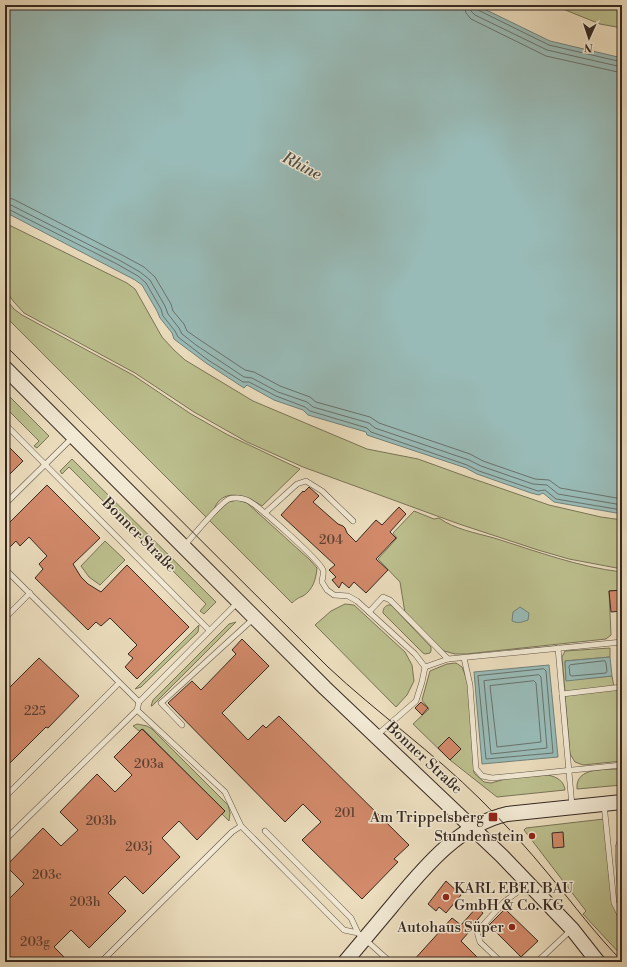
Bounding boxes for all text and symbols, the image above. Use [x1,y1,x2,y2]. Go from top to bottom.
north arrow [569,18,609,58]
text: N [584,40,593,54]
water label: Rhine [278,147,326,185]
street label: Bonner Straße [97,493,180,576]
house number: 204 [319,532,343,548]
house number: 225 [24,703,46,719]
street label: Bonner Straße [381,717,466,798]
house number: 203a [134,756,164,772]
house number: 201 [334,805,356,821]
place label: Am Trippelsberg [369,808,484,827]
marker: Am Trippelsberg [487,811,499,823]
house number: 203b [86,813,116,829]
place label: Stundenstein [434,827,524,846]
marker: Stundenstein [527,831,537,841]
house number: 203j [125,839,153,855]
house number: 203c [32,867,62,883]
place label: KARL EBEL BAU GmbH & Co. KG [454,879,573,915]
marker: KARL EBEL BAU GmbH & Co. KG [441,892,451,902]
house number: 203h [70,894,101,910]
place label: Autohaus Süper [396,918,505,937]
marker: Autohaus Süper [507,922,517,932]
house number: 203g [20,934,50,950]

